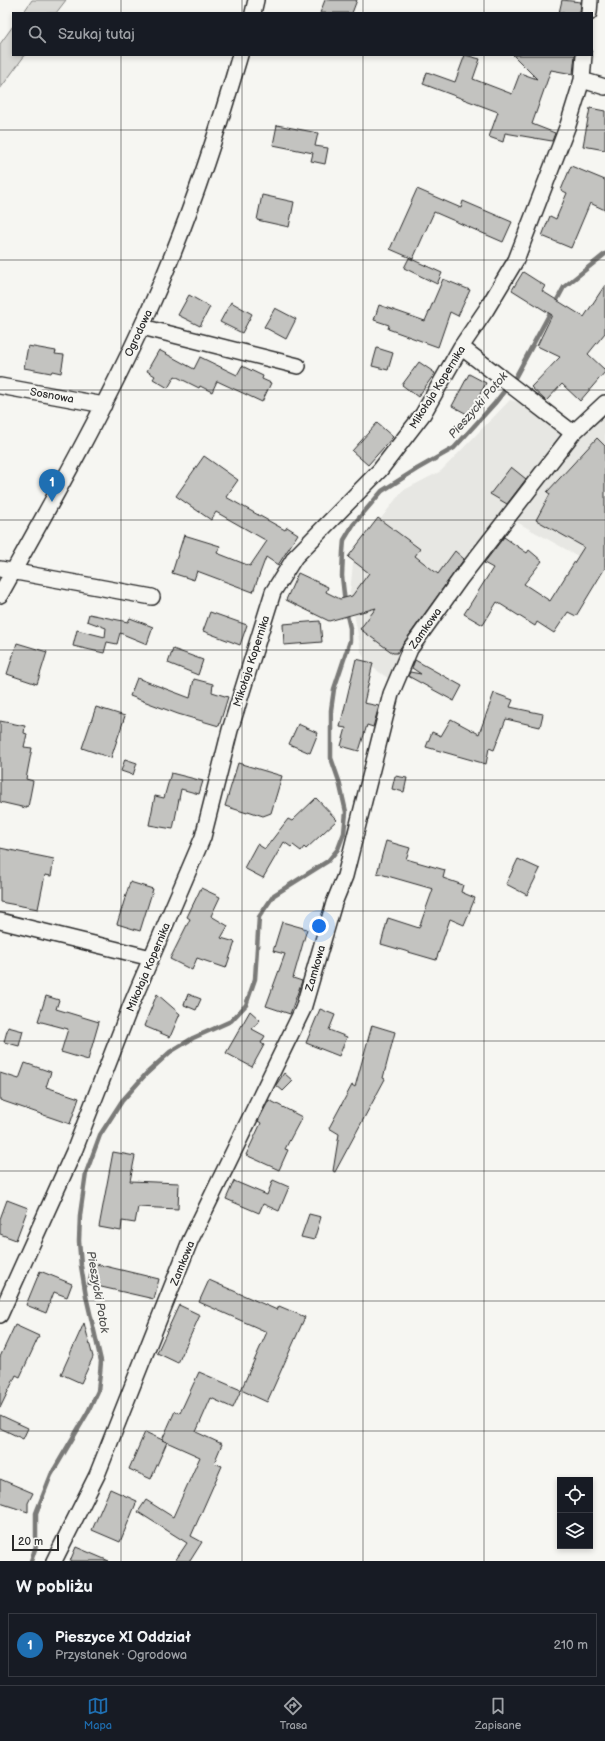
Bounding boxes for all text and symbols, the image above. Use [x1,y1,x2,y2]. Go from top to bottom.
search box [12,12,593,56]
icon: search [26,23,48,45]
text: Szukaj tutaj [58,25,135,44]
street label: Ogrodowa [122,308,155,359]
street label: Mikołaja Kopernika [407,343,468,431]
water label: Pieszycki Potok [446,368,512,442]
street label: Sosnowa [29,385,75,406]
pin: 1 [39,469,65,502]
street label: Zamkowa [406,605,444,652]
street label: Mikołaja Kopernika [231,614,272,708]
your location [309,916,329,936]
street label: Mikołaja Kopernika [124,921,173,1014]
street label: Zamkowa [302,944,328,993]
street label: Zamkowa [167,1239,197,1288]
water label: Pieszycki Potok [83,1250,112,1335]
map controls [557,1477,593,1549]
button: locate [557,1477,593,1513]
button: layers [557,1513,593,1549]
scale bar [12,1533,59,1552]
text: 20 m [18,1535,43,1548]
text: W pobliżu [16,1577,93,1597]
text: Pieszyce XI Oddział [55,1628,191,1647]
text: 1 [27,1637,33,1653]
text: 210 m [554,1637,588,1653]
text: Przystanek · Ogrodowa [55,1647,187,1663]
tab: Mapa [84,1695,112,1732]
tab: Trasa [280,1695,307,1732]
tab: Zapisane [475,1695,521,1732]

